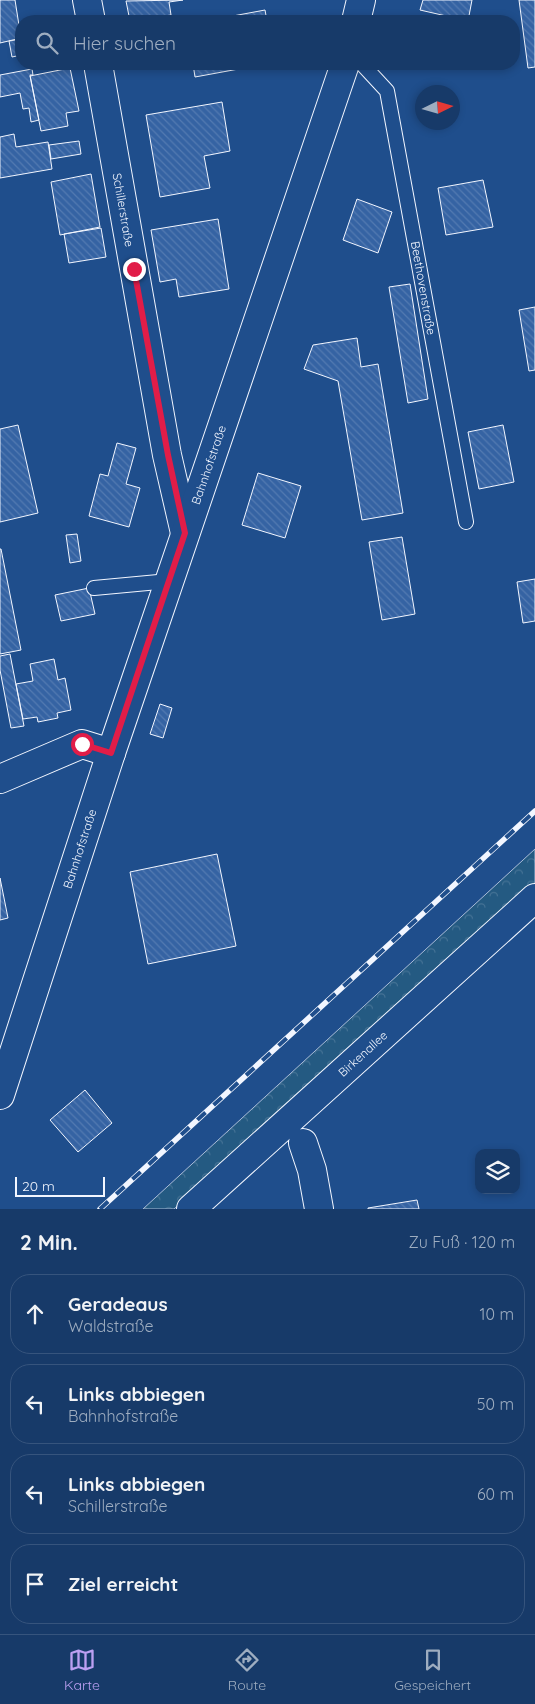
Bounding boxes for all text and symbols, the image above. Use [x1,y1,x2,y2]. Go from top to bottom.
search box [15,15,520,70]
icon: search [33,29,61,57]
text: Hier suchen [73,31,176,55]
north arrow [415,85,460,130]
street label: Schillerstraße [110,172,137,248]
street label: Beethovenstraße [408,240,439,336]
route end [123,258,146,281]
street label: Bahnhofstraße [188,423,229,506]
route start [71,733,94,756]
street label: Bahnhofstraße [60,807,100,890]
street label: Birkenallee [335,1027,391,1080]
map controls [475,1149,520,1194]
button: layers [475,1149,520,1194]
scale bar [15,1174,105,1197]
text: 20 m [22,1177,55,1195]
text: 2 Min. [20,1229,78,1255]
text: Zu Fuß · 120 m [409,1232,515,1252]
text: Geradeaus [68,1292,168,1316]
icon: ahead [21,1300,49,1328]
text: 10 m [480,1304,514,1324]
text: Waldstraße [68,1316,154,1336]
text: Links abbiegen [68,1382,205,1406]
icon: left [21,1390,49,1418]
text: 50 m [477,1394,514,1414]
text: Bahnhofstraße [68,1406,178,1426]
text: Links abbiegen [68,1472,205,1496]
icon: left [21,1480,49,1508]
text: 60 m [477,1484,514,1504]
text: Schillerstraße [68,1496,168,1516]
icon: arrive [21,1570,49,1598]
text: Ziel erreicht [68,1572,178,1596]
tab: Karte [64,1646,100,1694]
tab: Route [228,1646,266,1694]
tab: Gespeichert [394,1646,471,1694]

